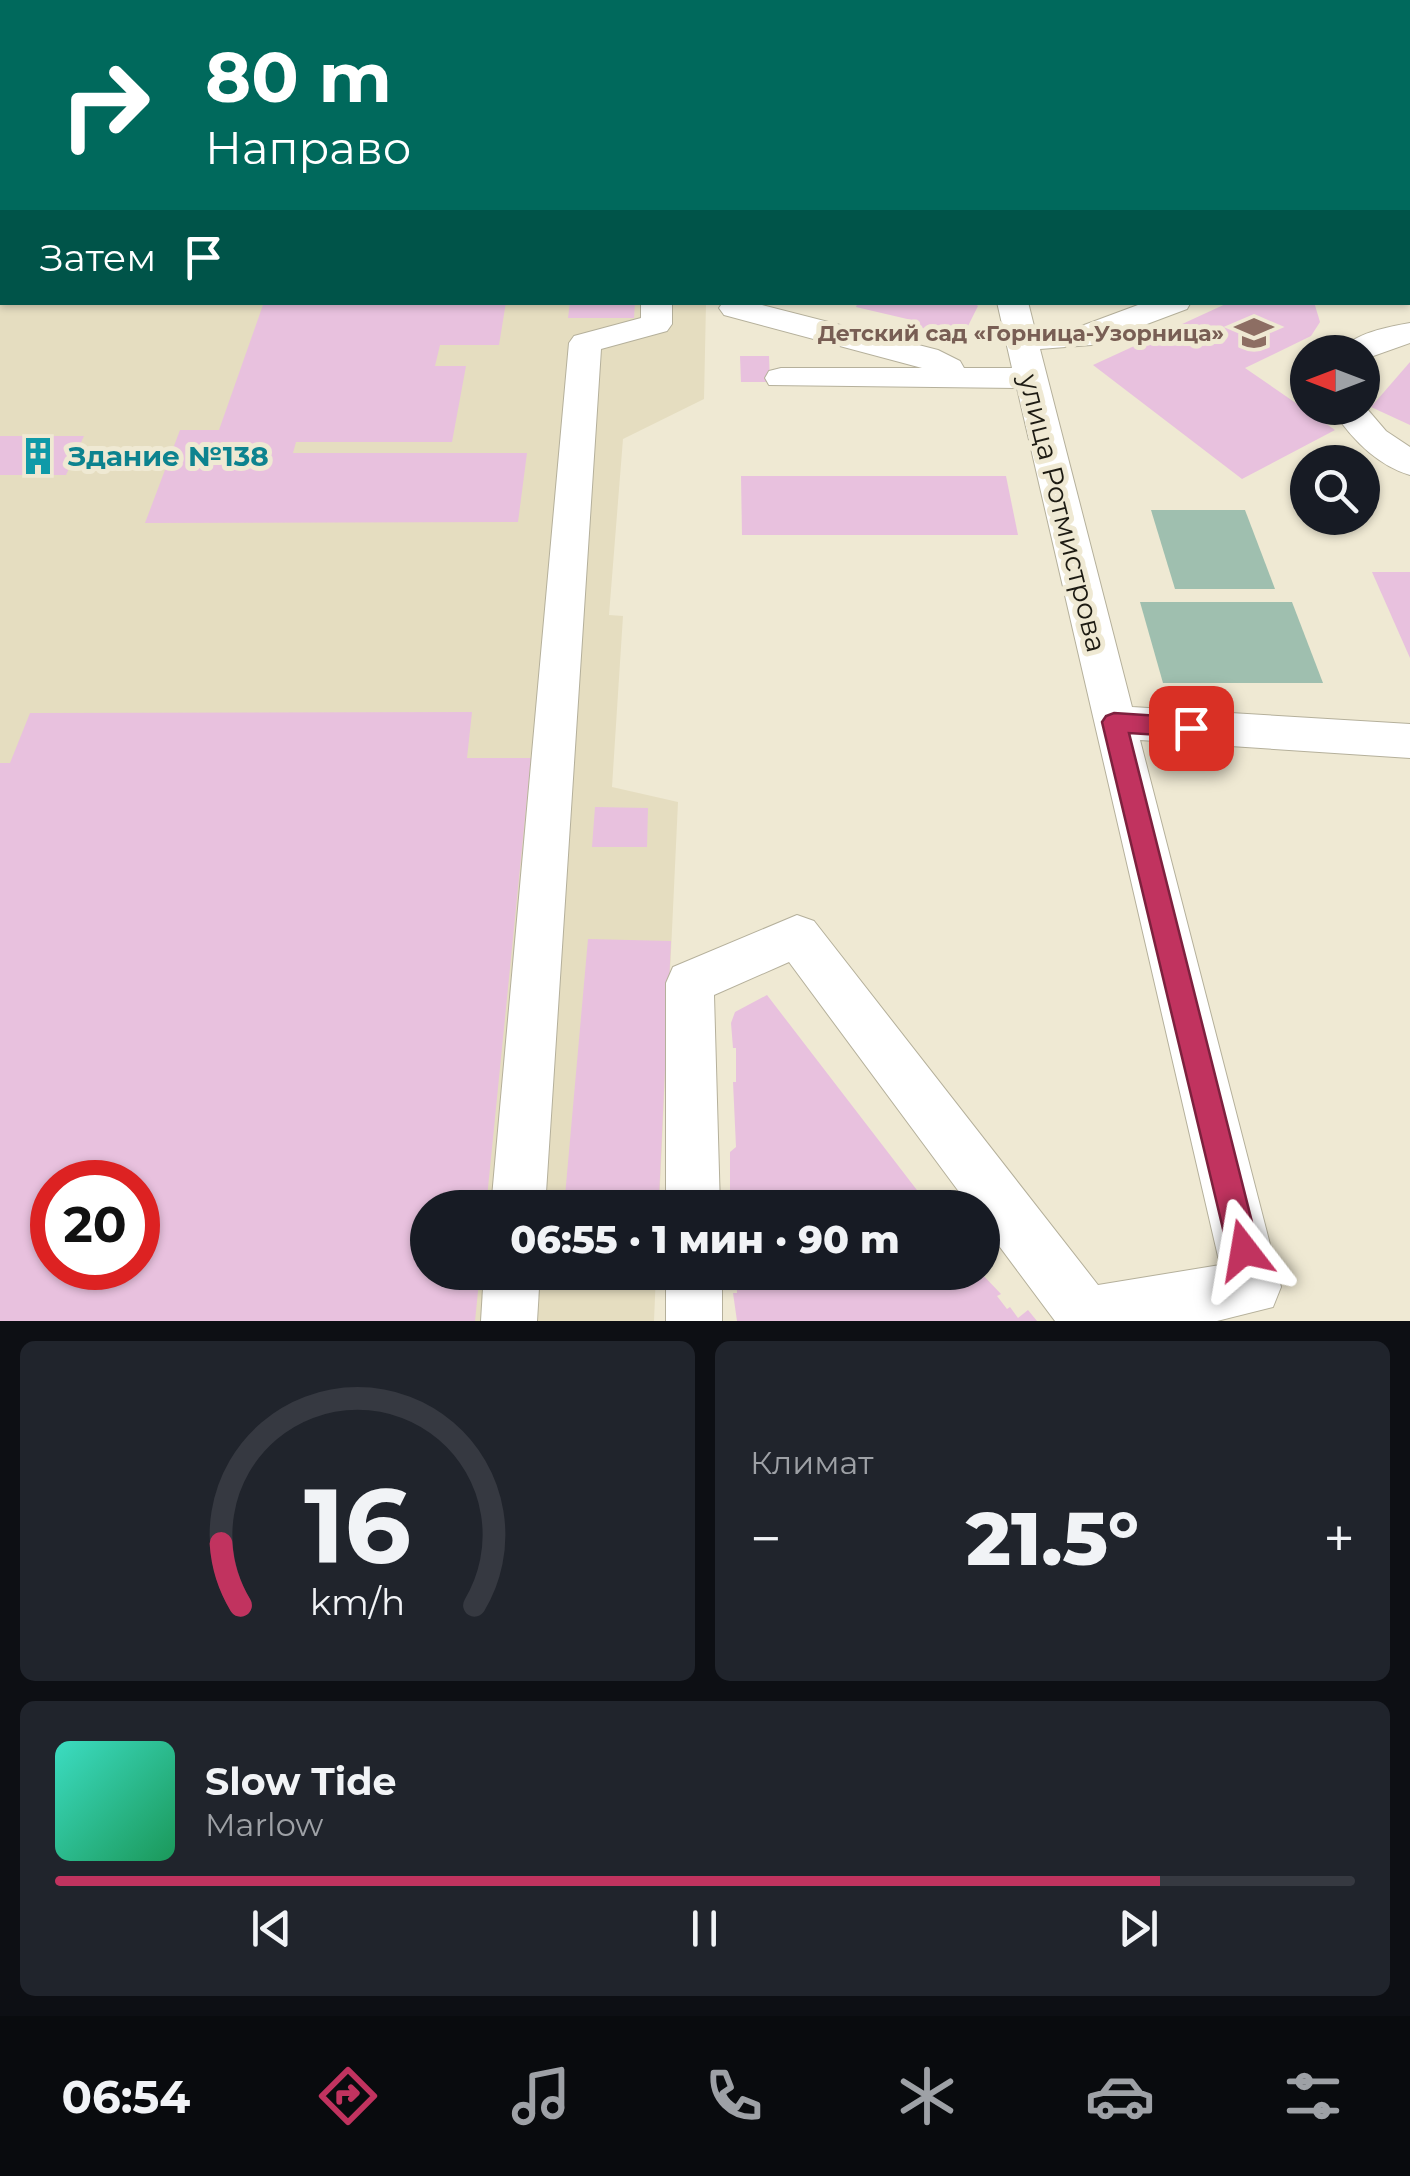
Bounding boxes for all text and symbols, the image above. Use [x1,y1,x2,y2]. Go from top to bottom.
text: 80 m [205,34,392,120]
icon: right [40,40,170,170]
text: Направо [205,120,411,175]
icon: arrive [176,230,231,285]
text: Затем [40,234,156,281]
school or university icon: Детский сад «Горница-Узорница» [1233,312,1275,354]
place label: Детский сад «Горница-Узорница» [818,320,1224,347]
north arrow [1290,335,1380,425]
map controls [1290,335,1380,535]
street label: улица Ротмистрова [1012,370,1114,655]
building icon: Здание №138 [17,435,59,477]
place label: Здание №138 [67,439,269,473]
button: search [1290,445,1380,535]
pin [1149,686,1234,771]
icon: arrive [1164,701,1219,756]
speed limit sign: 20 [30,1160,160,1290]
position arrow [1192,1198,1296,1302]
text: 06:55 · 1 мин · 90 m [510,1216,900,1263]
text: Климат [750,1443,873,1482]
text: 16 [304,1462,411,1589]
text: 21.5° [966,1492,1139,1584]
text: − [750,1505,782,1572]
text: + [1323,1505,1355,1572]
text: km/h [310,1580,405,1624]
text: Slow Tide [205,1758,397,1805]
text: Marlow [205,1805,323,1844]
icon: previous [244,1901,299,1956]
icon: pause [677,1901,732,1956]
icon: next [1111,1901,1166,1956]
icon: directions [313,2061,383,2131]
icon: music [506,2061,576,2131]
icon: phone [699,2061,769,2131]
icon: climate [892,2061,962,2131]
icon: car [1085,2061,1155,2131]
icon: filters [1278,2061,1348,2131]
text: 06:54 [62,2069,190,2124]

